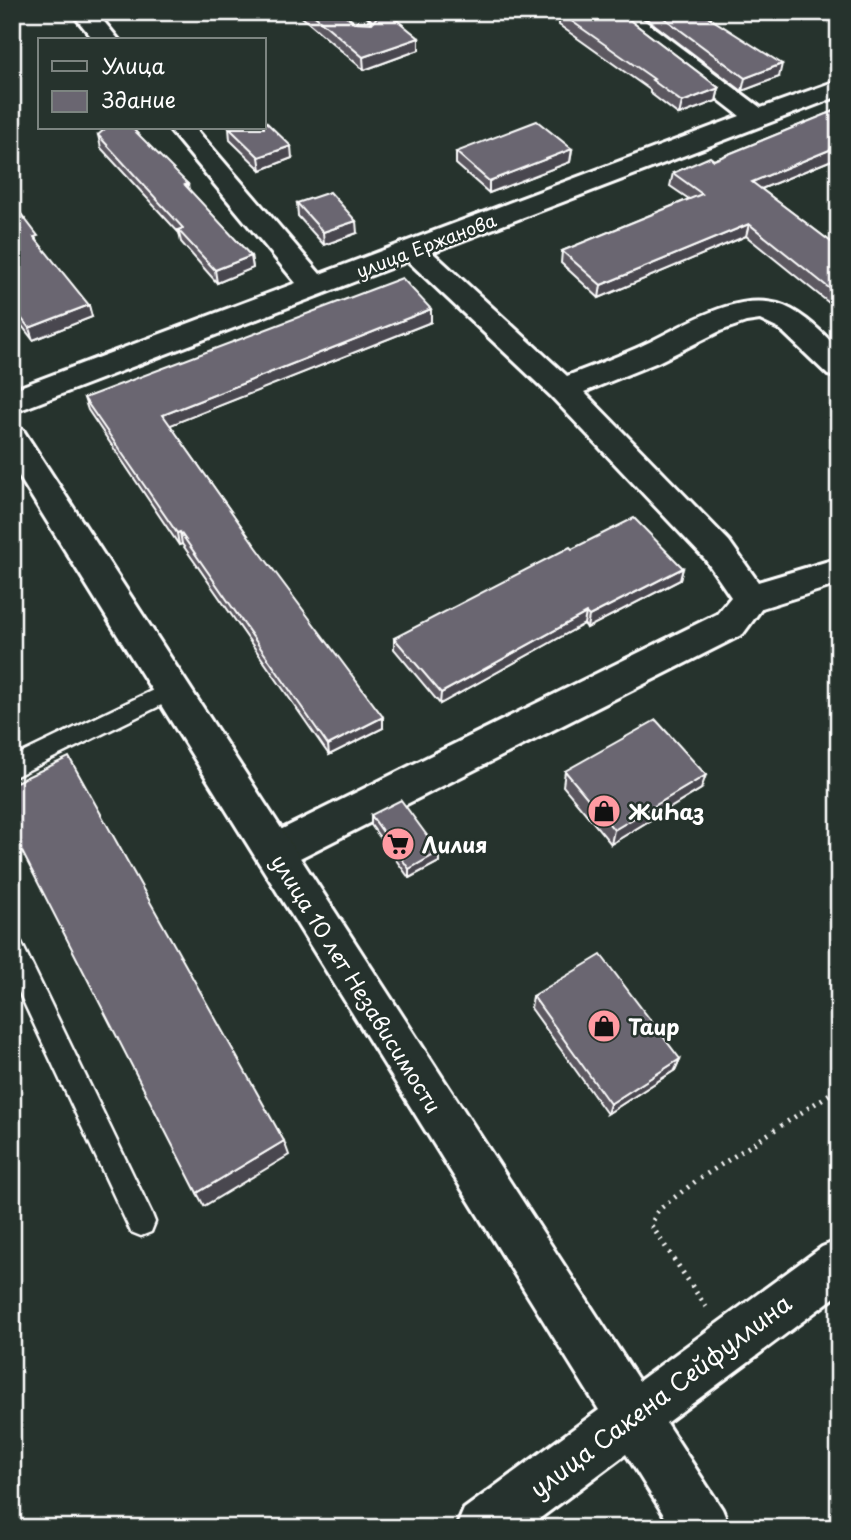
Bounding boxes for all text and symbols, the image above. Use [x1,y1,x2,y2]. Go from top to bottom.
legend [38,38,266,130]
text: Улица [102,49,165,81]
text: Здание [102,83,176,115]
street label: улица Ержанова [352,206,501,284]
shop icon: ЖиҺаз [585,792,623,830]
place label: ЖиҺаз [628,795,704,827]
supermarket icon: Лилия [379,825,417,863]
place label: Лилия [422,828,487,860]
street label: улица 10 лет Независимости [264,847,450,1119]
shop icon: Таир [585,1007,623,1045]
place label: Таир [628,1010,679,1042]
street label: улица Сакена Сейфуллина [522,1284,798,1506]

